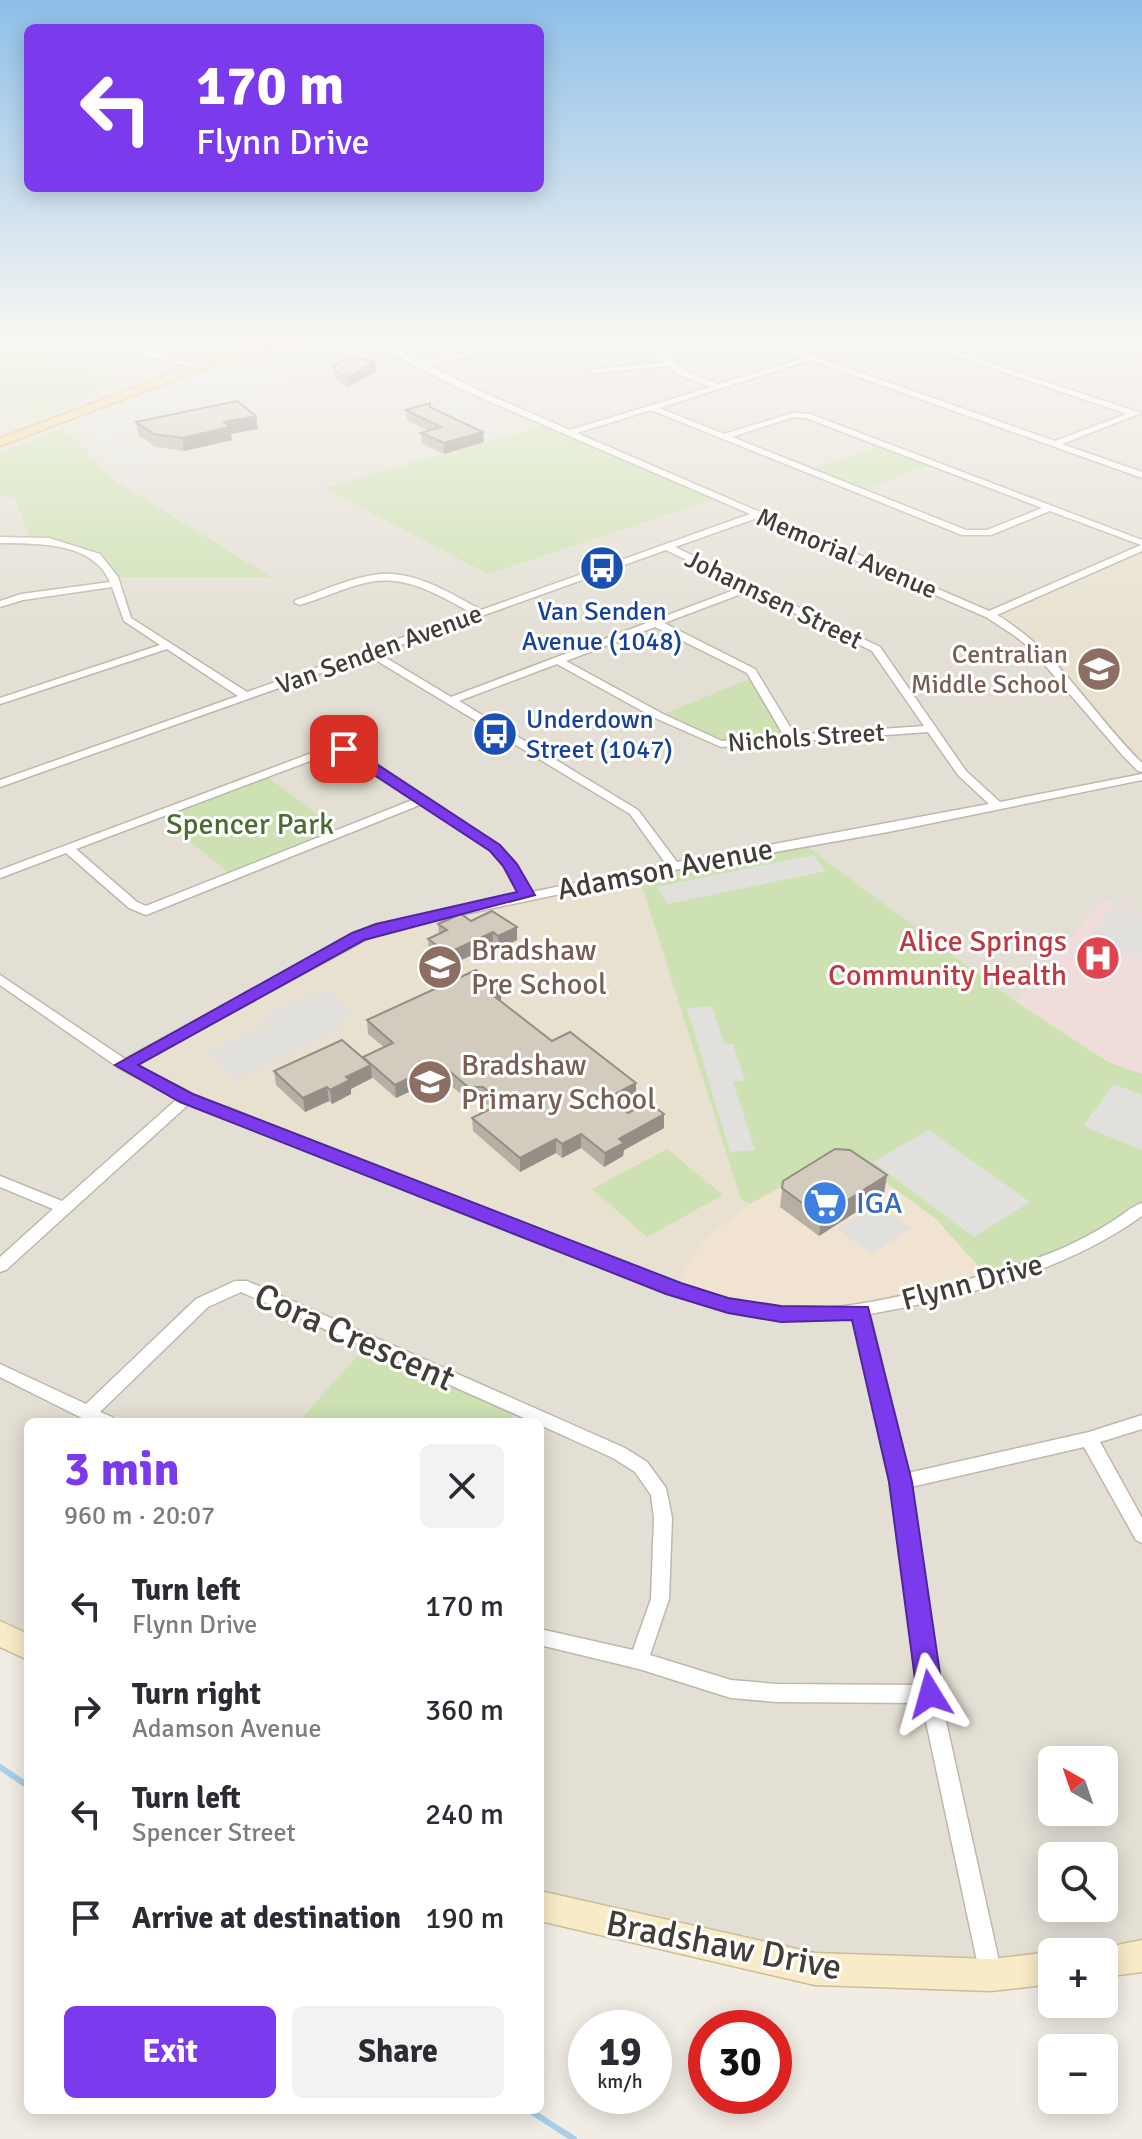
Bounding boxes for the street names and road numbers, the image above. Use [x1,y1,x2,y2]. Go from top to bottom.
street label: Memorial Avenue [751,501,942,606]
street label: Johannsen Street [680,543,867,657]
street label: Van Senden Avenue [272,598,487,702]
street label: Nichols Street [727,717,886,759]
street label: Adamson Avenue [554,830,776,909]
street label: Flynn Drive [898,1246,1047,1319]
street label: Cora Crescent [247,1273,462,1402]
street label: Bradshaw Drive [602,1901,845,1990]

